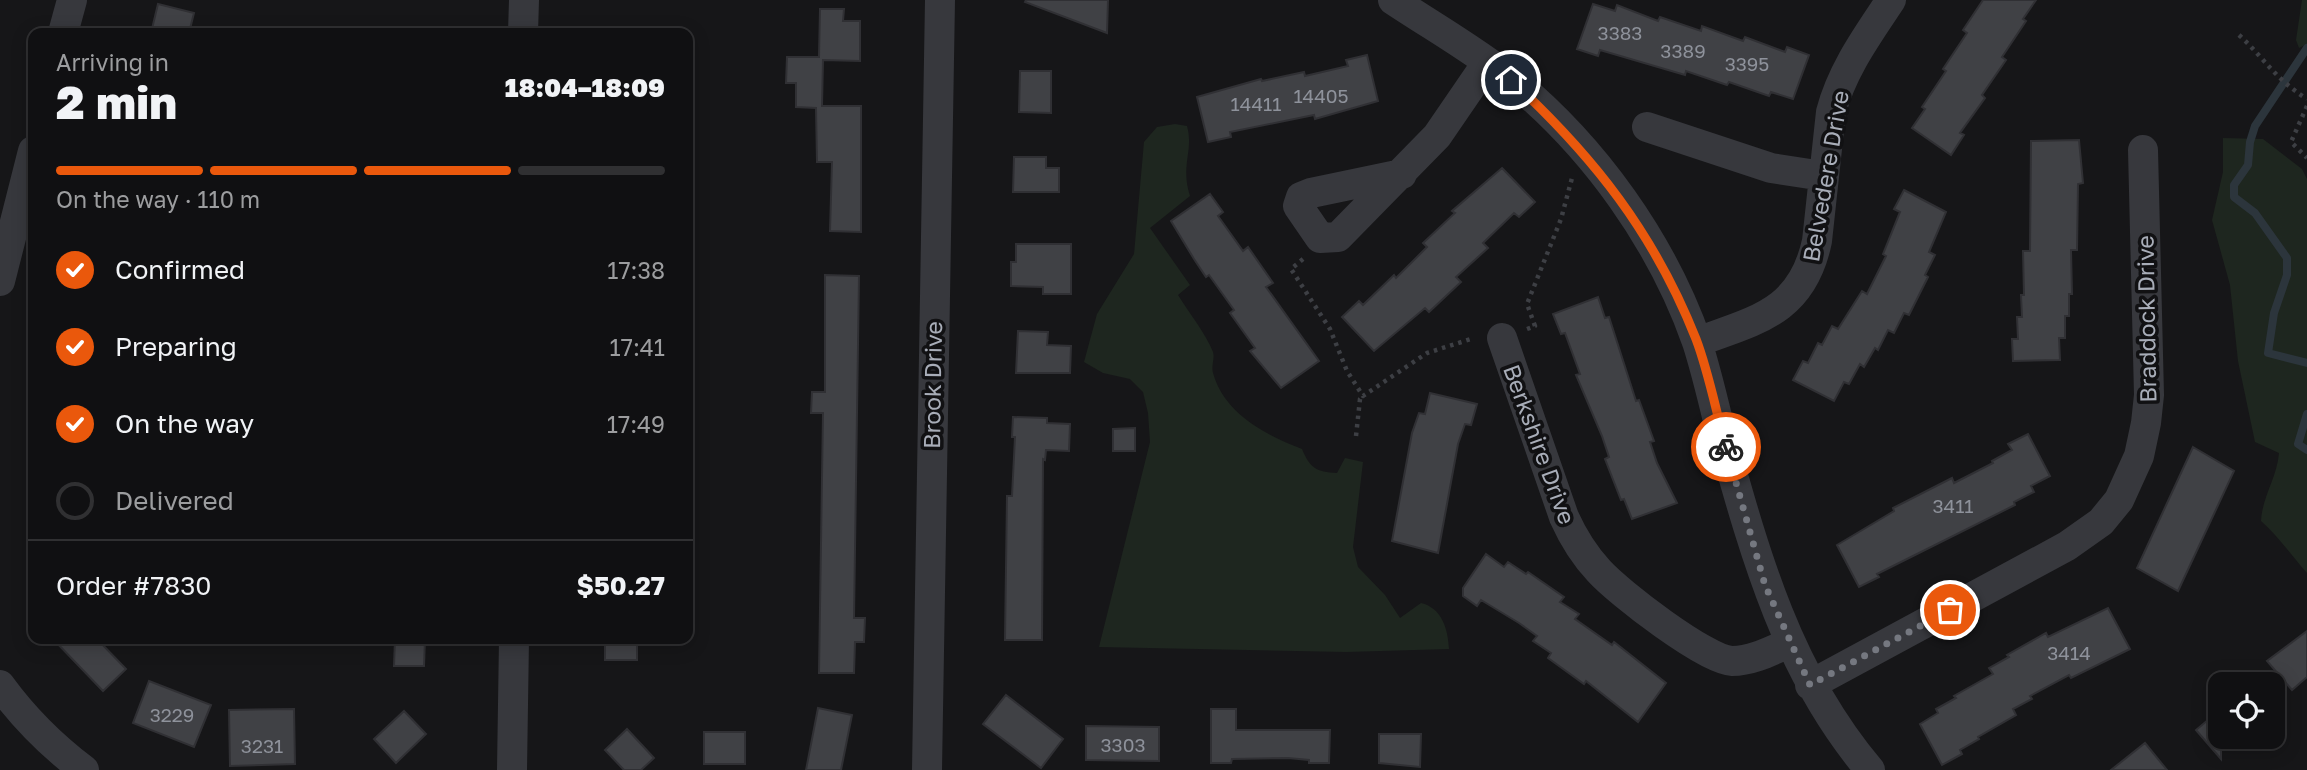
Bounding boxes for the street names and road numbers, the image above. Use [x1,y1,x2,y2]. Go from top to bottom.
street label: Belvedere Drive [1796,88,1854,264]
street label: Braddock Drive [2131,235,2161,403]
street label: Brook Drive [917,321,947,449]
street label: Berkshire Drive [1498,360,1582,528]

